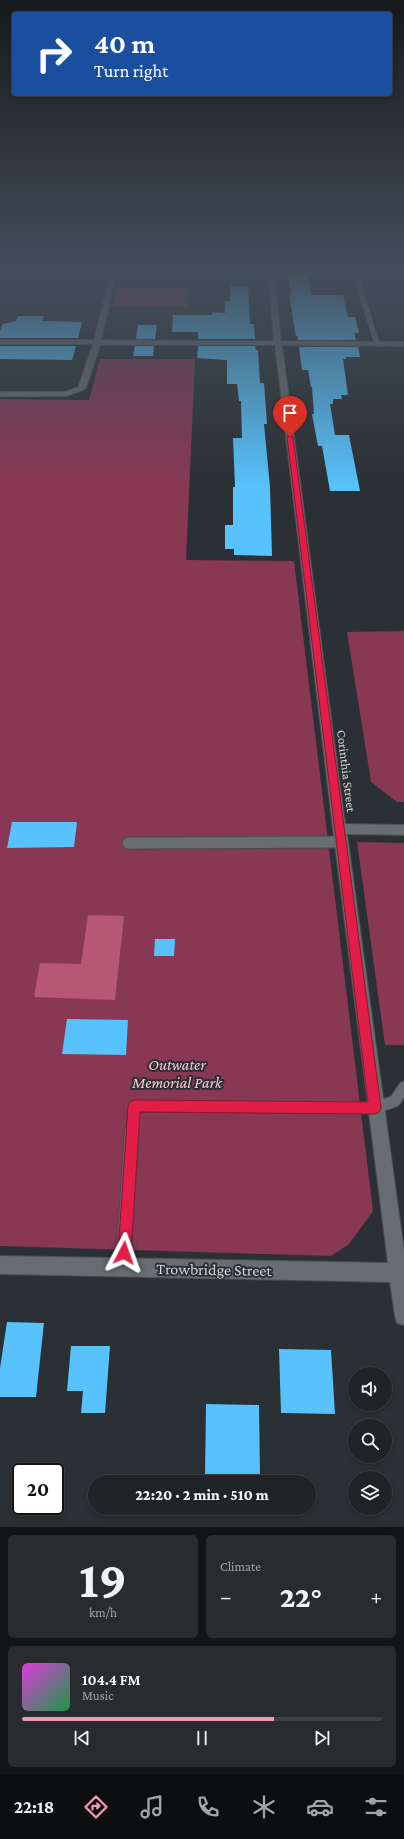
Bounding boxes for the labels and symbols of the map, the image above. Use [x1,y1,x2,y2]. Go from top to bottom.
pin [273,396,307,437]
street label: Corinthia Street [334,729,359,814]
park label: Outwater Memorial Park [131,1056,223,1091]
position arrow [103,1232,145,1274]
street label: Trowbridge Street [156,1260,272,1280]
speed limit sign: 20 [12,1463,64,1515]

